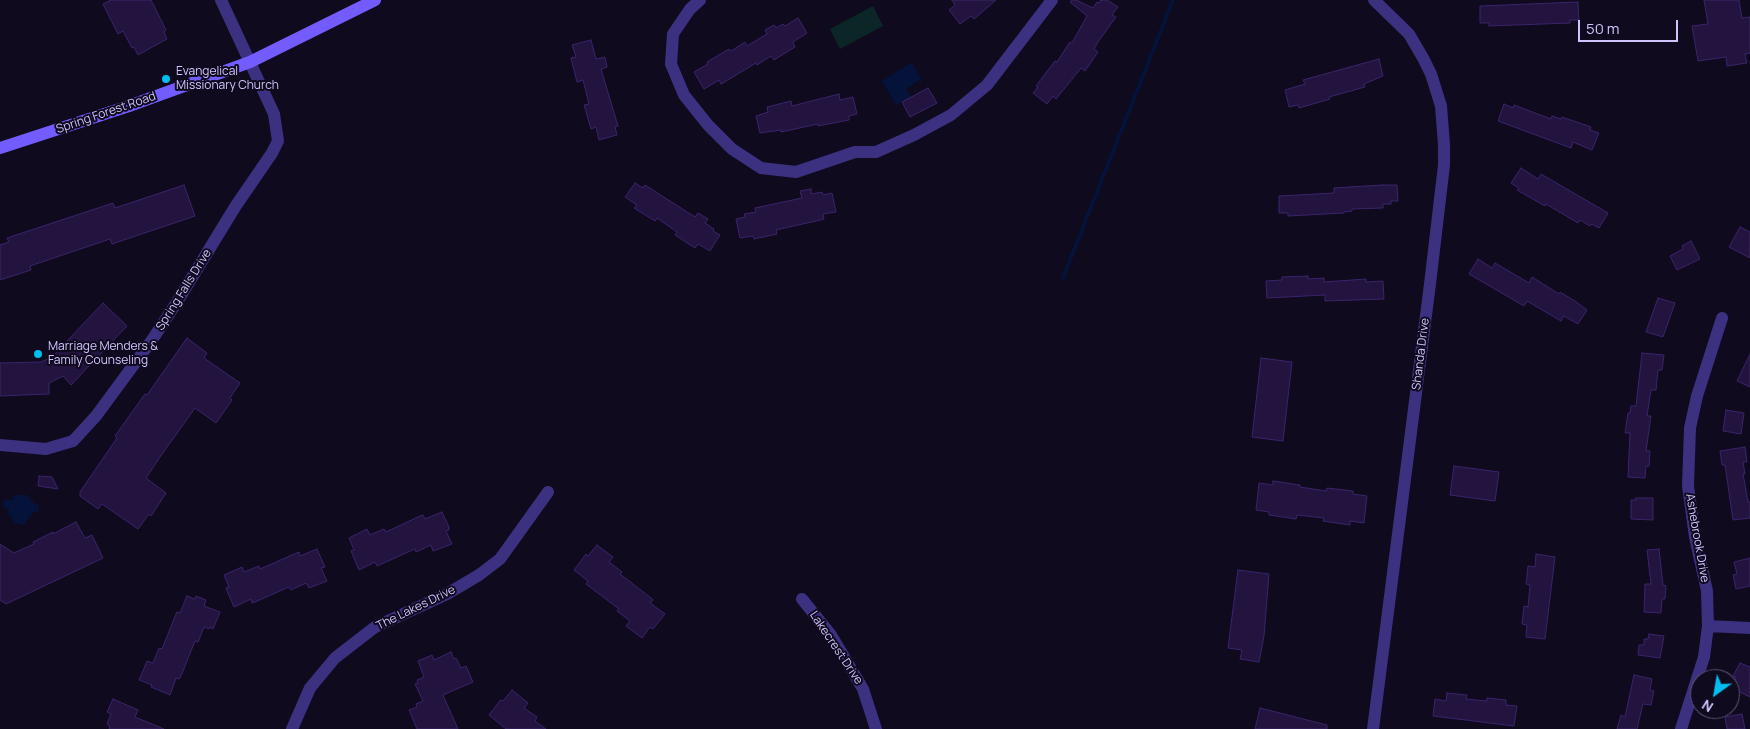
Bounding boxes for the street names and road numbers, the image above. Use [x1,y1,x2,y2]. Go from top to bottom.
street label: Spring Forest Road [54,89,158,137]
street label: Spring Falls Drive [153,247,215,333]
street label: Shanda Drive [1409,317,1433,391]
street label: Ashebrook Drive [1682,492,1712,584]
street label: The Lakes Drive [374,583,458,633]
street label: Lakecrest Drive [806,609,866,687]

